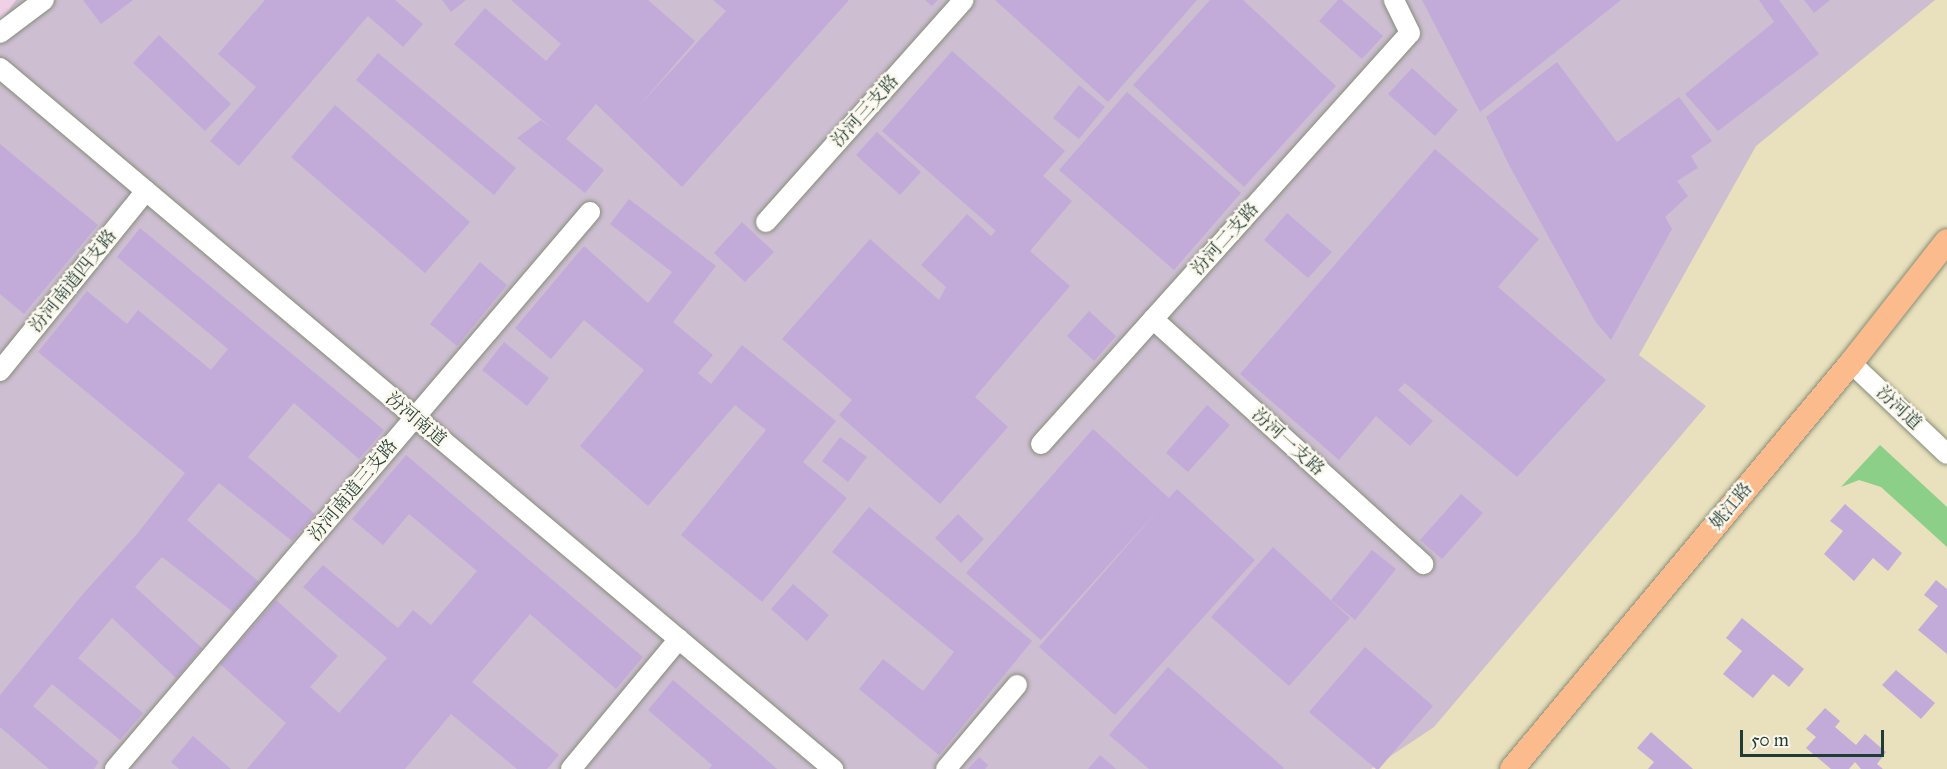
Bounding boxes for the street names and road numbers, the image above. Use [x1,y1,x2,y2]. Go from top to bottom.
street label: 汾河三支路 [827,70,903,152]
street label: 汾河二支路 [1187,198,1263,280]
street label: 汾河南道四支路 [25,225,121,337]
street label: 汾河道 [1872,382,1926,434]
street label: 汾河南道 [381,388,451,450]
street label: 汾河一支路 [1247,404,1329,480]
street label: 汾河南道三支路 [304,435,402,545]
street label: 姚江路 [1705,478,1757,534]

